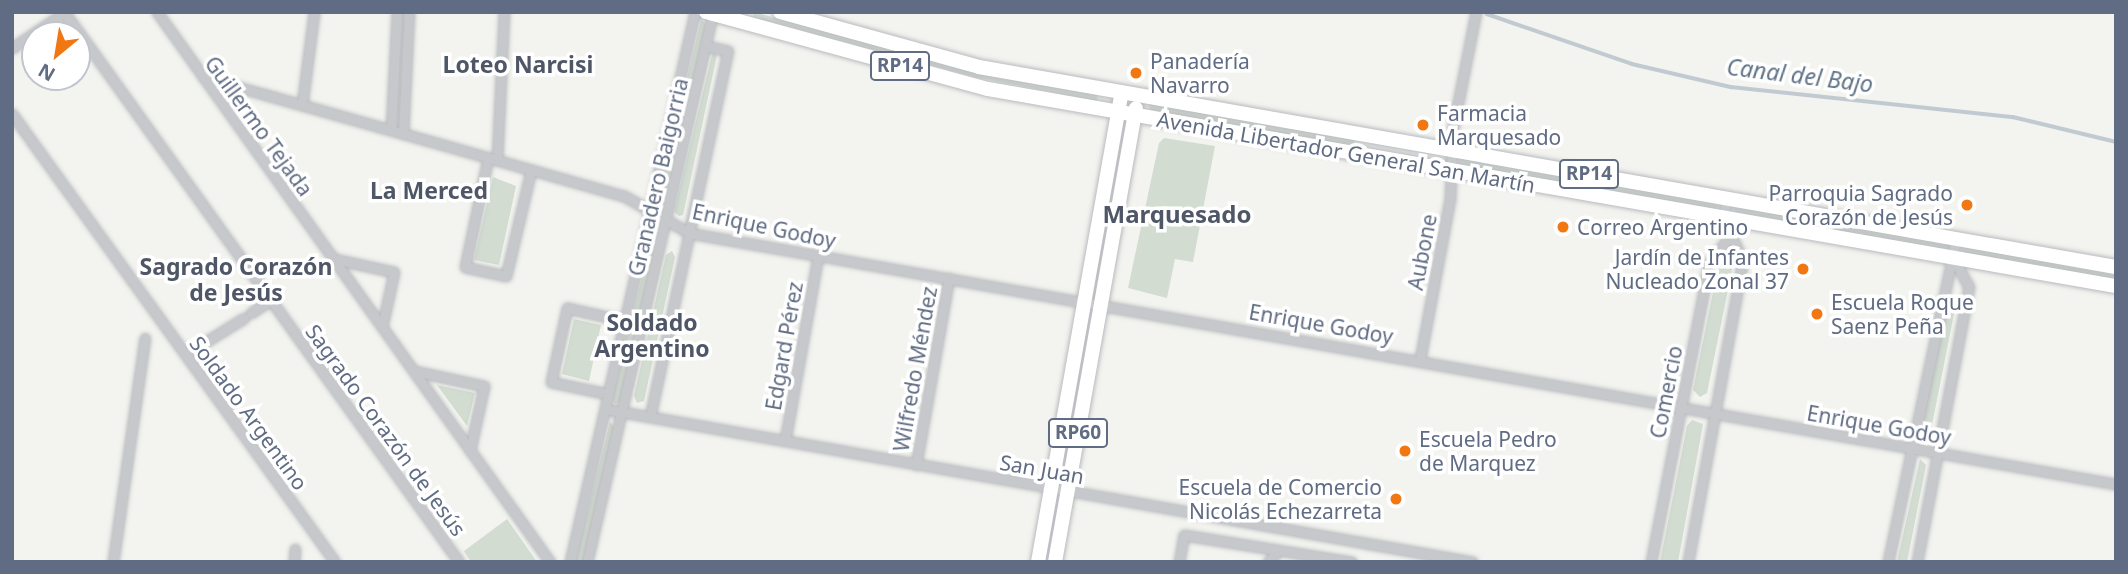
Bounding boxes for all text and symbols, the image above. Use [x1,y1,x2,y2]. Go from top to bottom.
north arrow [21,21,91,91]
place label: Panadería Navarro [1150,48,1250,98]
district label: Loteo Narcisi [443,50,593,78]
road number: RP14 [869,50,932,82]
street label: Guillermo Tejada [200,51,318,201]
water label: Canal del Bajo [1725,52,1875,98]
text: N [33,57,60,88]
marker: Panadería Navarro [1128,65,1144,81]
street label: Granadero Baigorria [623,76,693,278]
place label: Farmacia Marquesado [1437,100,1561,150]
street label: Avenida Libertador General San Martín [1155,106,1537,198]
marker: Farmacia Marquesado [1415,117,1431,133]
road number: RP14 [1558,158,1620,190]
district label: La Merced [370,176,488,204]
place label: Parroquia Sagrado Corazón de Jesús [1768,180,1953,230]
marker: Parroquia Sagrado Corazón de Jesús [1959,197,1975,213]
street label: Enrique Godoy [690,199,838,253]
district label: Marquesado [1103,200,1251,228]
street label: Aubone [1402,212,1442,292]
place label: Correo Argentino [1577,214,1748,240]
marker: Correo Argentino [1555,219,1571,235]
place label: Jardín de Infantes Nucleado Zonal 37 [1605,244,1789,294]
district label: Sagrado Corazón de Jesús [140,252,332,306]
marker: Jardín de Infantes Nucleado Zonal 37 [1795,261,1811,277]
street label: Edgard Pérez [760,280,808,412]
street label: Wilfredo Méndez [888,285,942,453]
place label: Escuela Roque Saenz Peña [1831,289,1974,339]
street label: Enrique Godoy [1247,299,1395,349]
marker: Escuela Roque Saenz Peña [1809,306,1825,322]
district label: Soldado Argentino [594,308,710,362]
street label: Sagrado Corazón de Jesús [301,319,471,541]
street label: Soldado Argentino [185,331,313,495]
street label: Comercio [1645,344,1687,440]
street label: Enrique Godoy [1805,400,1953,450]
road number: RP60 [1046,418,1110,448]
place label: Escuela Pedro de Marquez [1419,426,1557,476]
marker: Escuela Pedro de Marquez [1397,443,1413,459]
street label: San Juan [998,449,1086,489]
place label: Escuela de Comercio Nicolás Echezarreta [1179,474,1382,524]
marker: Escuela de Comercio Nicolás Echezarreta [1388,491,1404,507]

